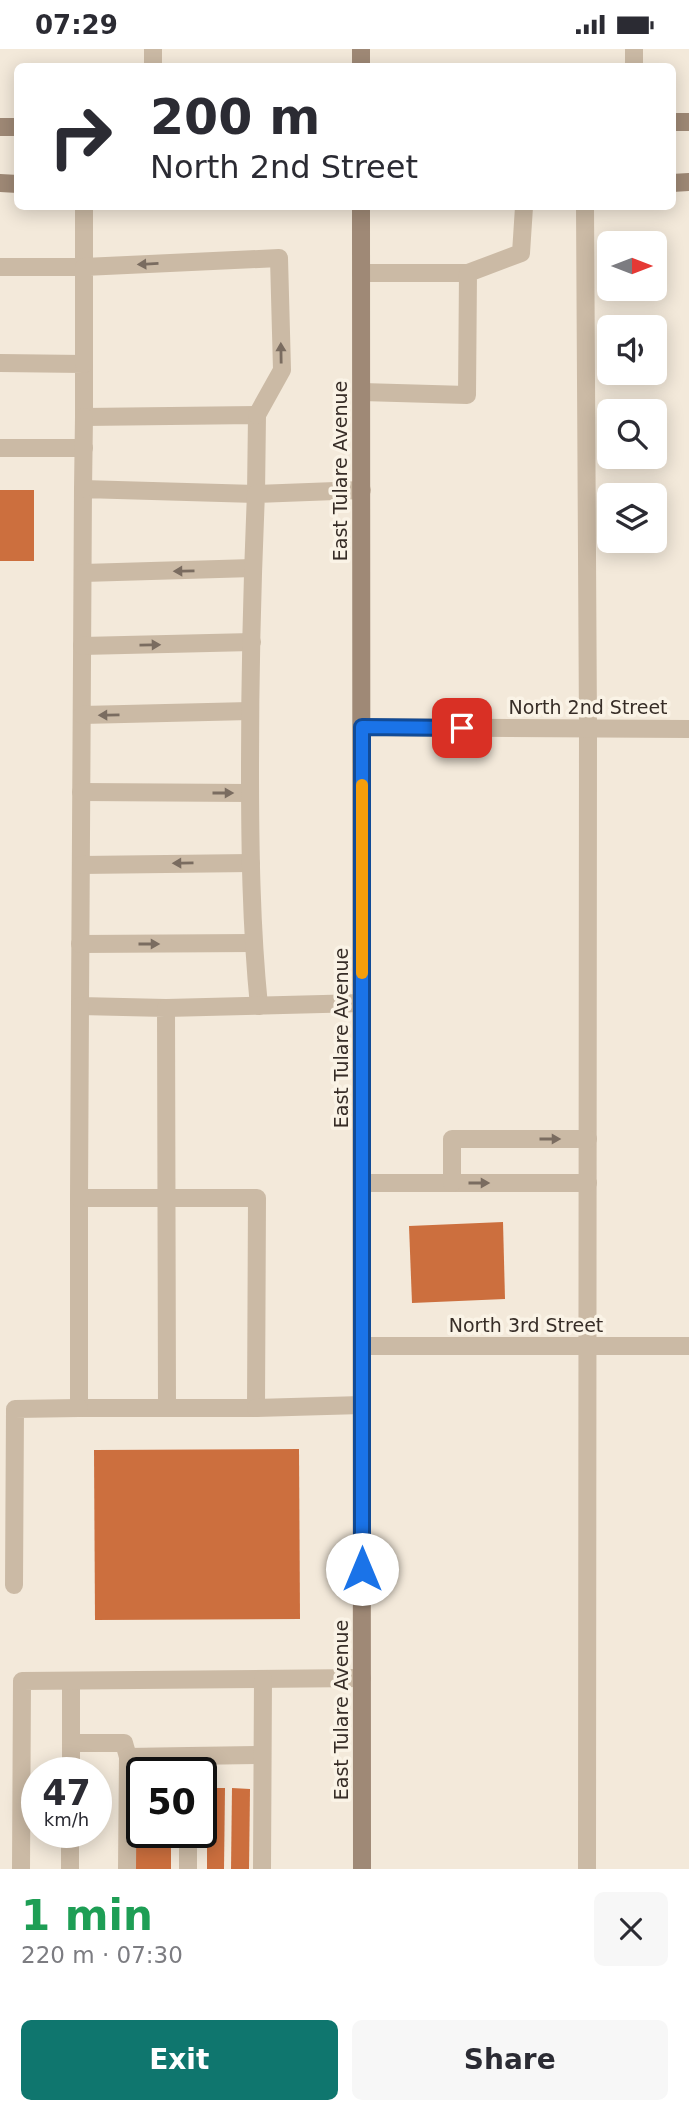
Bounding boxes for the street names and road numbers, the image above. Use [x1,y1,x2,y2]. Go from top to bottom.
street label: East Tulare Avenue [329,381,351,561]
street label: North 2nd Street [508,696,668,718]
street label: East Tulare Avenue [330,948,352,1128]
street label: North 3rd Street [449,1314,603,1336]
street label: East Tulare Avenue [330,1620,352,1800]

